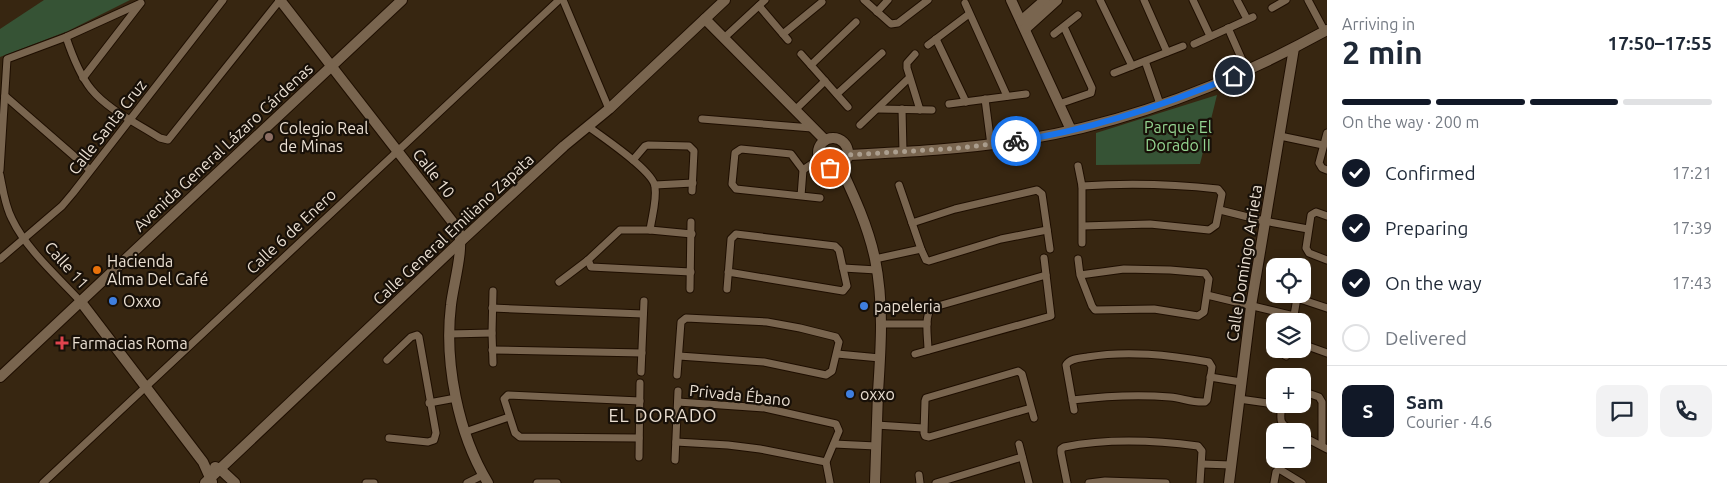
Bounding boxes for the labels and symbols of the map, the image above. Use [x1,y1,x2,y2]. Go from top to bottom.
pin [1213,55,1255,97]
street label: Avenida General Lázaro Cárdenas [130,59,316,235]
street label: Calle Santa Cruz [64,76,150,178]
courier [991,116,1041,166]
park label: Parque El Dorado II [1144,118,1212,154]
place label: Colegio Real de Minas [279,119,368,155]
marker: Colegio Real de Minas [263,131,275,143]
street label: Calle 10 [409,145,459,201]
pin [809,147,851,189]
street label: Calle General Emiliano Zapata [369,150,537,308]
street label: Calle Domingo Arrieta [1223,183,1265,343]
street label: Calle 6 de Enero [243,185,339,277]
street label: Calle 11 [41,238,93,292]
place label: Hacienda Alma Del Café [107,252,208,288]
marker: Hacienda Alma Del Café [91,264,103,276]
place label: Oxxo [123,292,161,310]
marker: Oxxo [107,295,119,307]
place label: papeleria [874,297,941,315]
marker: papeleria [858,300,870,312]
place label: Farmacias Roma [72,334,188,352]
marker: Farmacias Roma [56,337,68,349]
street label: Privada Ébano [688,379,792,409]
place label: oxxo [860,385,895,403]
marker: oxxo [844,388,856,400]
district label: EL DORADO [608,405,718,425]

